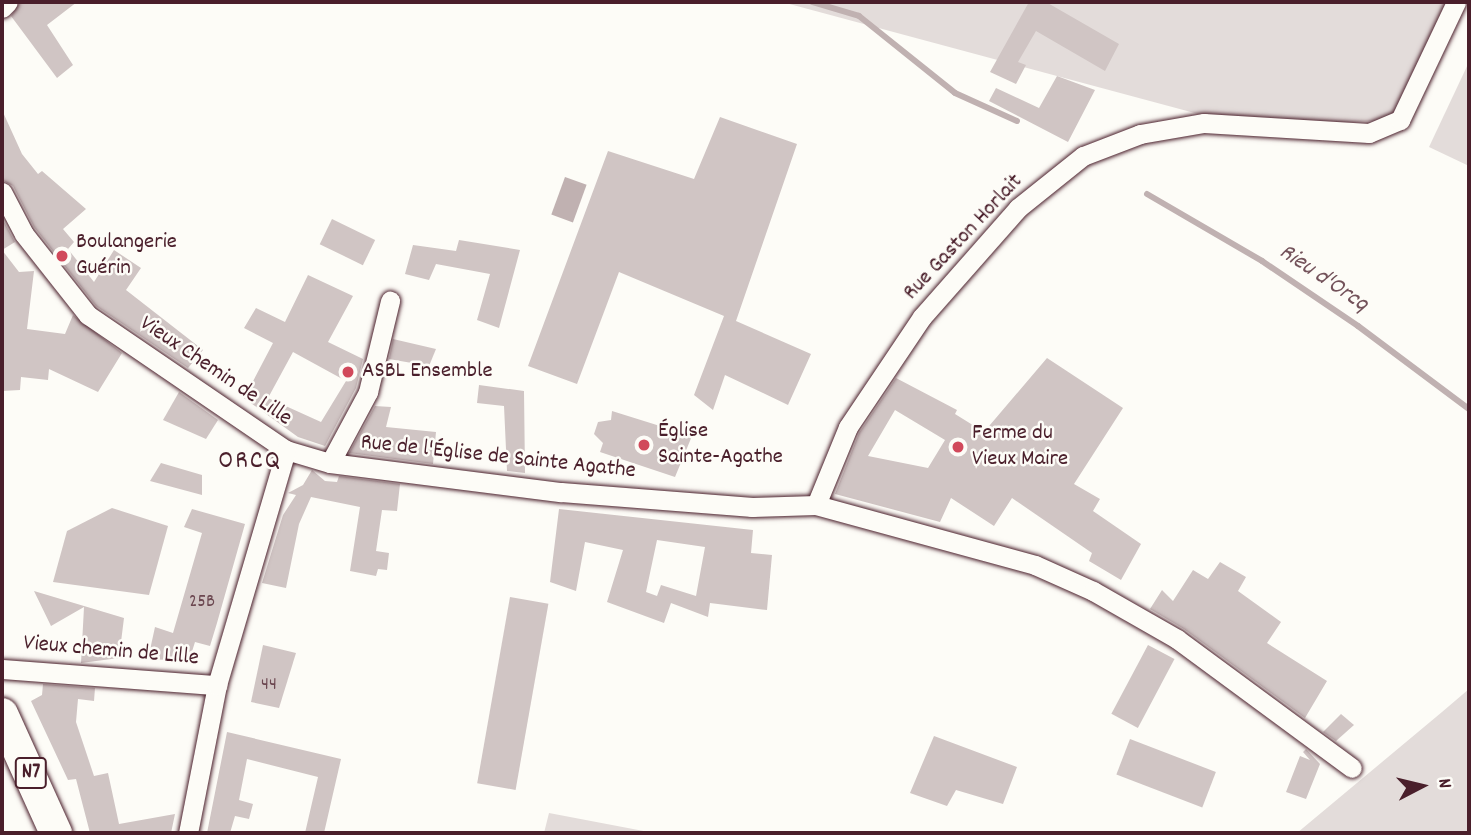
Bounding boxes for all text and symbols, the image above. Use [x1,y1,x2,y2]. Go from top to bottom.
street label: Rue Gaston Horlait [898,169,1030,307]
place label: Boulangerie Guérin [76,229,177,283]
water label: Rieu d'Orcq [1273,239,1373,319]
marker: Boulangerie Guérin [54,248,70,264]
street label: Vieux Chemin de Lille [134,311,296,433]
place label: ASBL Ensemble [362,358,493,386]
marker: ASBL Ensemble [340,364,356,380]
place label: Église Sainte-Agathe [658,418,783,472]
place label: Ferme du Vieux Maire [972,420,1068,474]
street label: Rue de l'Église de Sainte Agathe [359,430,637,486]
marker: Église Sainte-Agathe [636,437,652,453]
marker: Ferme du Vieux Maire [950,439,966,455]
district label: ORCQ [219,446,281,478]
house number: 25B [189,592,215,614]
street label: Vieux chemin de Lille [22,631,200,673]
house number: 44 [261,675,277,697]
north arrow [1387,751,1457,821]
road number: N7 [14,756,48,790]
text: N [1429,777,1457,790]

